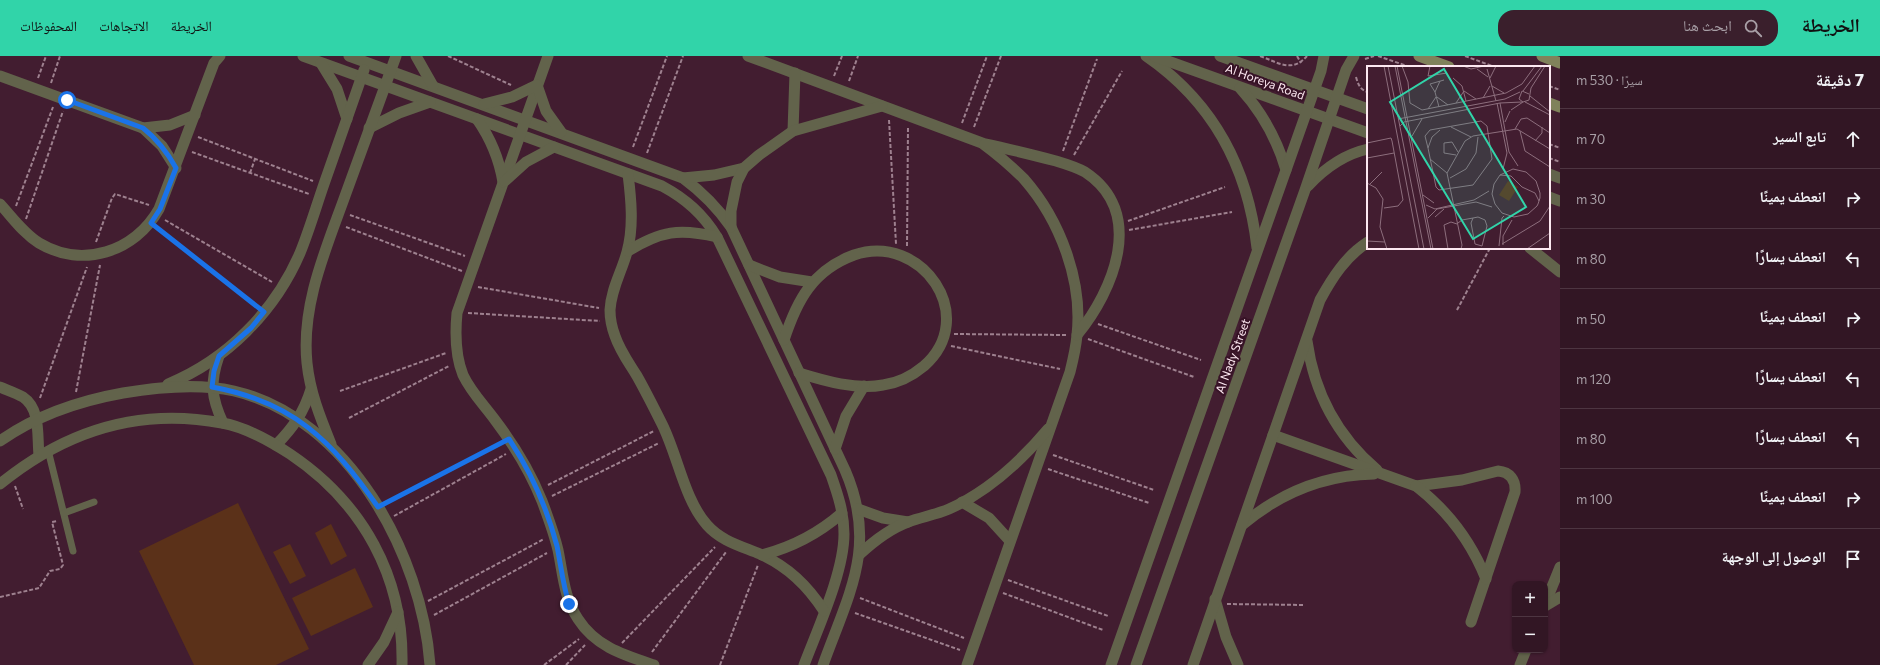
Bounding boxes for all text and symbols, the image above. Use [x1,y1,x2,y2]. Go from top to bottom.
search box [1498,10,1778,46]
text: الخريطة [1802,13,1860,36]
text: ابحث هنا [1683,16,1732,34]
text: المحفوظات [20,17,77,34]
text: الاتجاهات [99,17,149,34]
text: الخريطة [171,17,212,34]
icon: search [1742,17,1764,39]
street label: Al Horeya Road [1224,60,1307,102]
inset map [1367,66,1550,249]
text: 7 دقيقة [1816,69,1864,90]
text: سيرًا · 530 m [1576,72,1643,88]
route start [58,91,76,109]
text: تابع السير [1773,127,1826,145]
icon: ahead [1842,128,1864,150]
text: 70 m [1576,131,1605,147]
text: انعطف يمينًا [1760,187,1826,205]
icon: right [1842,188,1864,210]
text: 30 m [1576,191,1606,207]
text: انعطف يسارًا [1755,247,1826,265]
icon: left [1842,248,1864,270]
text: 80 m [1576,251,1606,267]
text: انعطف يمينًا [1760,307,1826,325]
icon: right [1842,308,1864,330]
text: 50 m [1576,311,1606,327]
street label: Al Nady Street [1212,316,1252,395]
text: انعطف يسارًا [1755,367,1826,385]
icon: left [1842,368,1864,390]
text: 120 m [1576,371,1611,387]
text: انعطف يسارًا [1755,427,1826,445]
icon: left [1842,428,1864,450]
text: 80 m [1576,431,1606,447]
text: انعطف يمينًا [1760,487,1826,505]
icon: right [1842,488,1864,510]
text: 100 m [1576,491,1612,507]
text: الوصول إلى الوجهة [1722,547,1826,565]
icon: arrive [1842,548,1864,570]
map controls [1512,581,1548,653]
button: + [1512,581,1548,617]
route end [560,595,578,613]
button: − [1512,617,1548,653]

